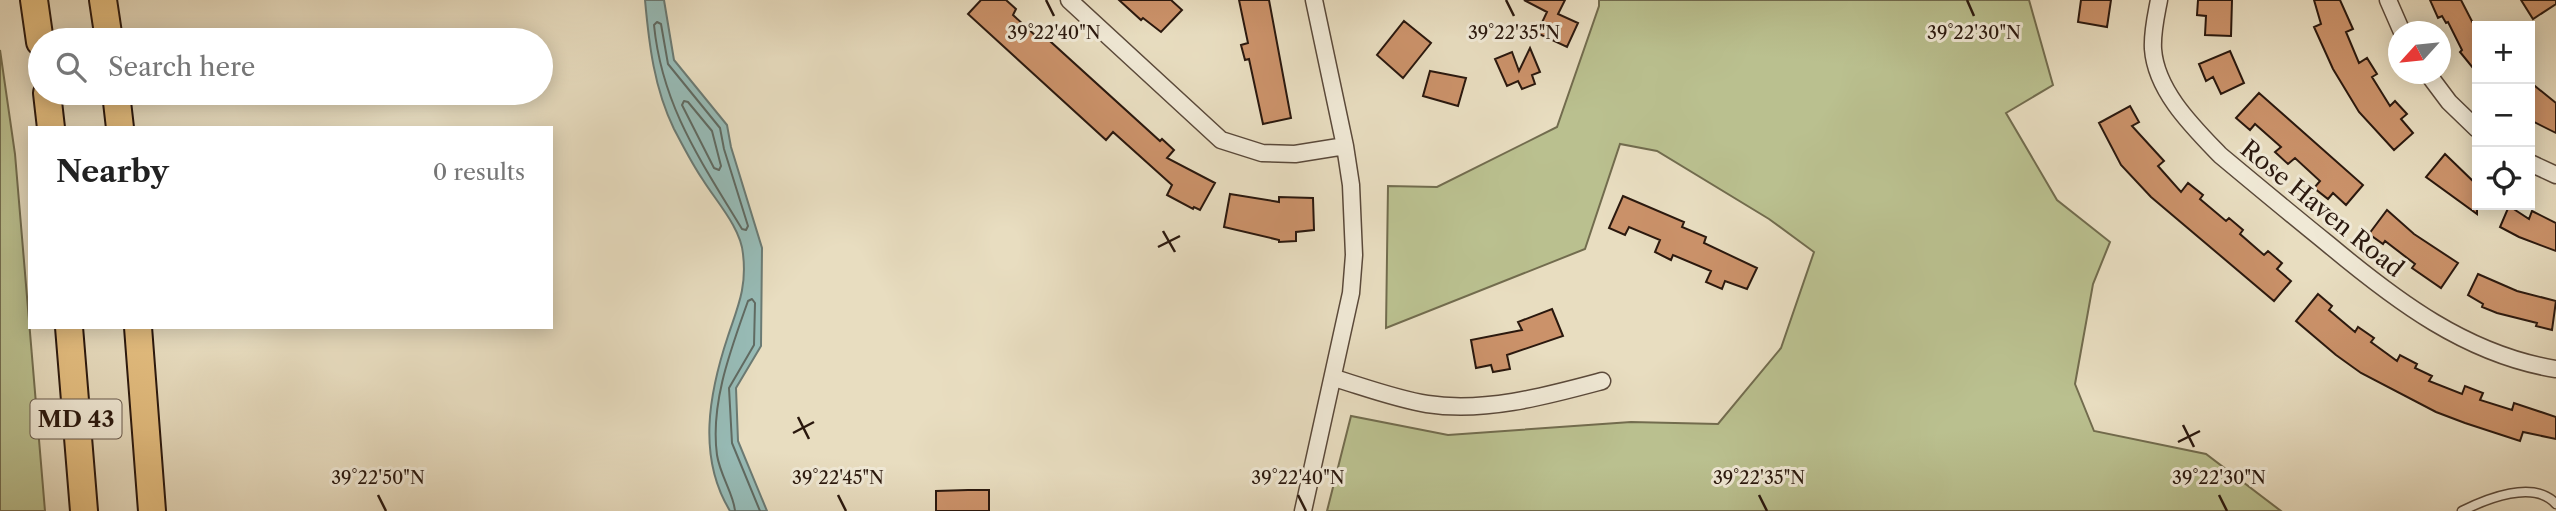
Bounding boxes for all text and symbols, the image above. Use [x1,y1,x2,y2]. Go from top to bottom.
north arrow [2388,21,2451,84]
map controls [2472,21,2535,210]
button: + [2472,21,2535,84]
text: 39°22'40"N [1007,22,1101,44]
text: 39°22'35"N [1468,22,1560,44]
text: 39°22'30"N [1927,22,2021,44]
search box [28,28,553,105]
icon: search [52,48,90,86]
text: Search here [108,51,255,83]
button: − [2472,84,2535,147]
street label: Rose Haven Road [2235,134,2410,283]
button: locate [2472,147,2535,210]
text: Nearby [56,153,169,190]
text: 0 results [433,158,525,186]
road number: MD 43 [31,400,122,438]
text: 39°22'50"N [331,467,425,489]
text: 39°22'45"N [792,467,884,489]
text: 39°22'40"N [1251,467,1345,489]
text: 39°22'35"N [1713,467,1805,489]
text: 39°22'30"N [2172,467,2266,489]

